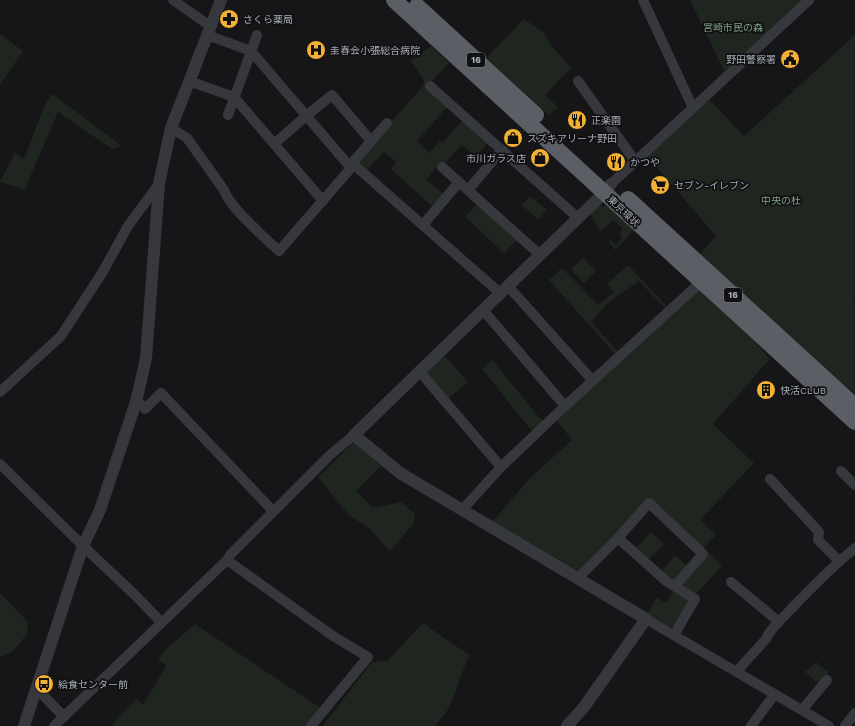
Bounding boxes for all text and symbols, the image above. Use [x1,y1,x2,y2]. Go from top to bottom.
pharmacy icon: さくら薬局 [218,8,240,30]
place label: さくら薬局 [243,14,293,25]
park label: 宮崎市民の森 [703,22,763,33]
hospital icon: 圭春会小張総合病院 [305,39,327,61]
place label: 圭春会小張総合病院 [330,45,420,56]
public building icon: 野田警察署 [779,48,801,70]
road number: 16 [467,53,485,67]
place label: 野田警察署 [726,54,776,65]
restaurant icon: 正楽園 [566,109,588,131]
place label: 正楽園 [591,115,621,126]
shop icon: スズキアリーナ野田 [502,127,524,149]
place label: スズキアリーナ野田 [527,133,617,144]
shop icon: 市川ガラス店 [529,147,551,169]
restaurant icon: かつや [605,151,627,173]
place label: 市川ガラス店 [466,153,526,164]
place label: かつや [630,157,660,168]
supermarket icon: セブン-イレブン [649,174,671,196]
place label: セブン-イレブン [674,180,749,191]
street label: 東京環状 [605,194,642,229]
park label: 中央の杜 [761,195,801,206]
road number: 16 [724,288,742,302]
building icon: 快活CLUB [755,379,777,401]
place label: 快活CLUB [780,385,826,396]
bus stop icon: 給食センター前 [33,673,55,695]
place label: 給食センター前 [58,679,128,690]

